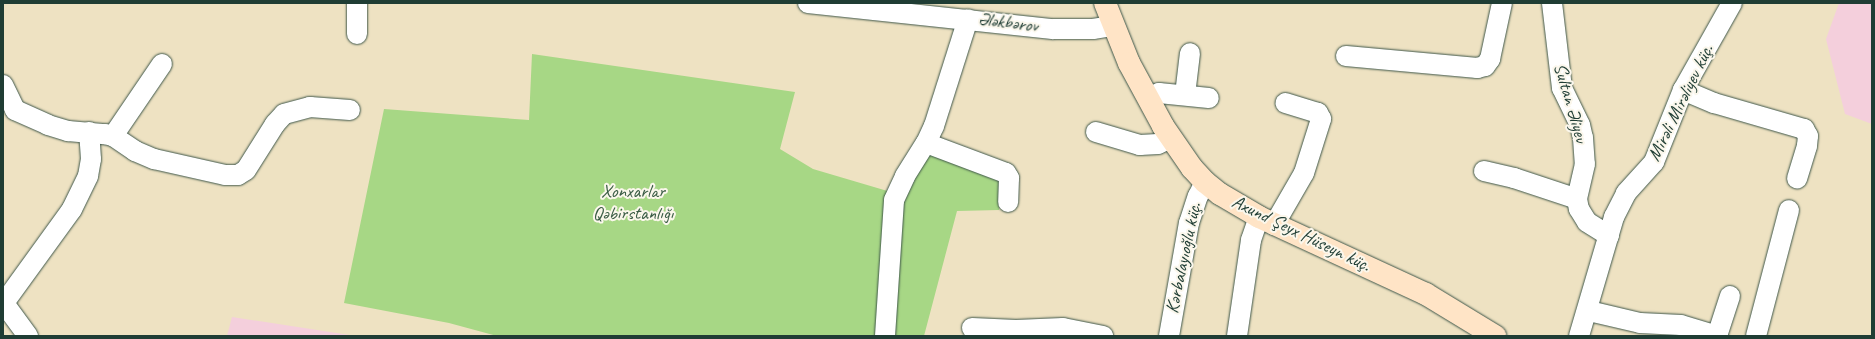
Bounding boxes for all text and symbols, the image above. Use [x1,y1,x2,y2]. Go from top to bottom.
street label: Ələkbərov [977,8,1039,38]
street label: Mirəli Mirəliyev küç. [1643,41,1719,165]
street label: Sultan Əliyev [1548,61,1592,145]
park label: Xonxarlar Qəbirstanlığı [593,181,673,225]
street label: Axund Şeyx Hüseyn küç. [1228,191,1374,277]
street label: Kərbalayıoğlu küç. [1161,201,1207,315]

